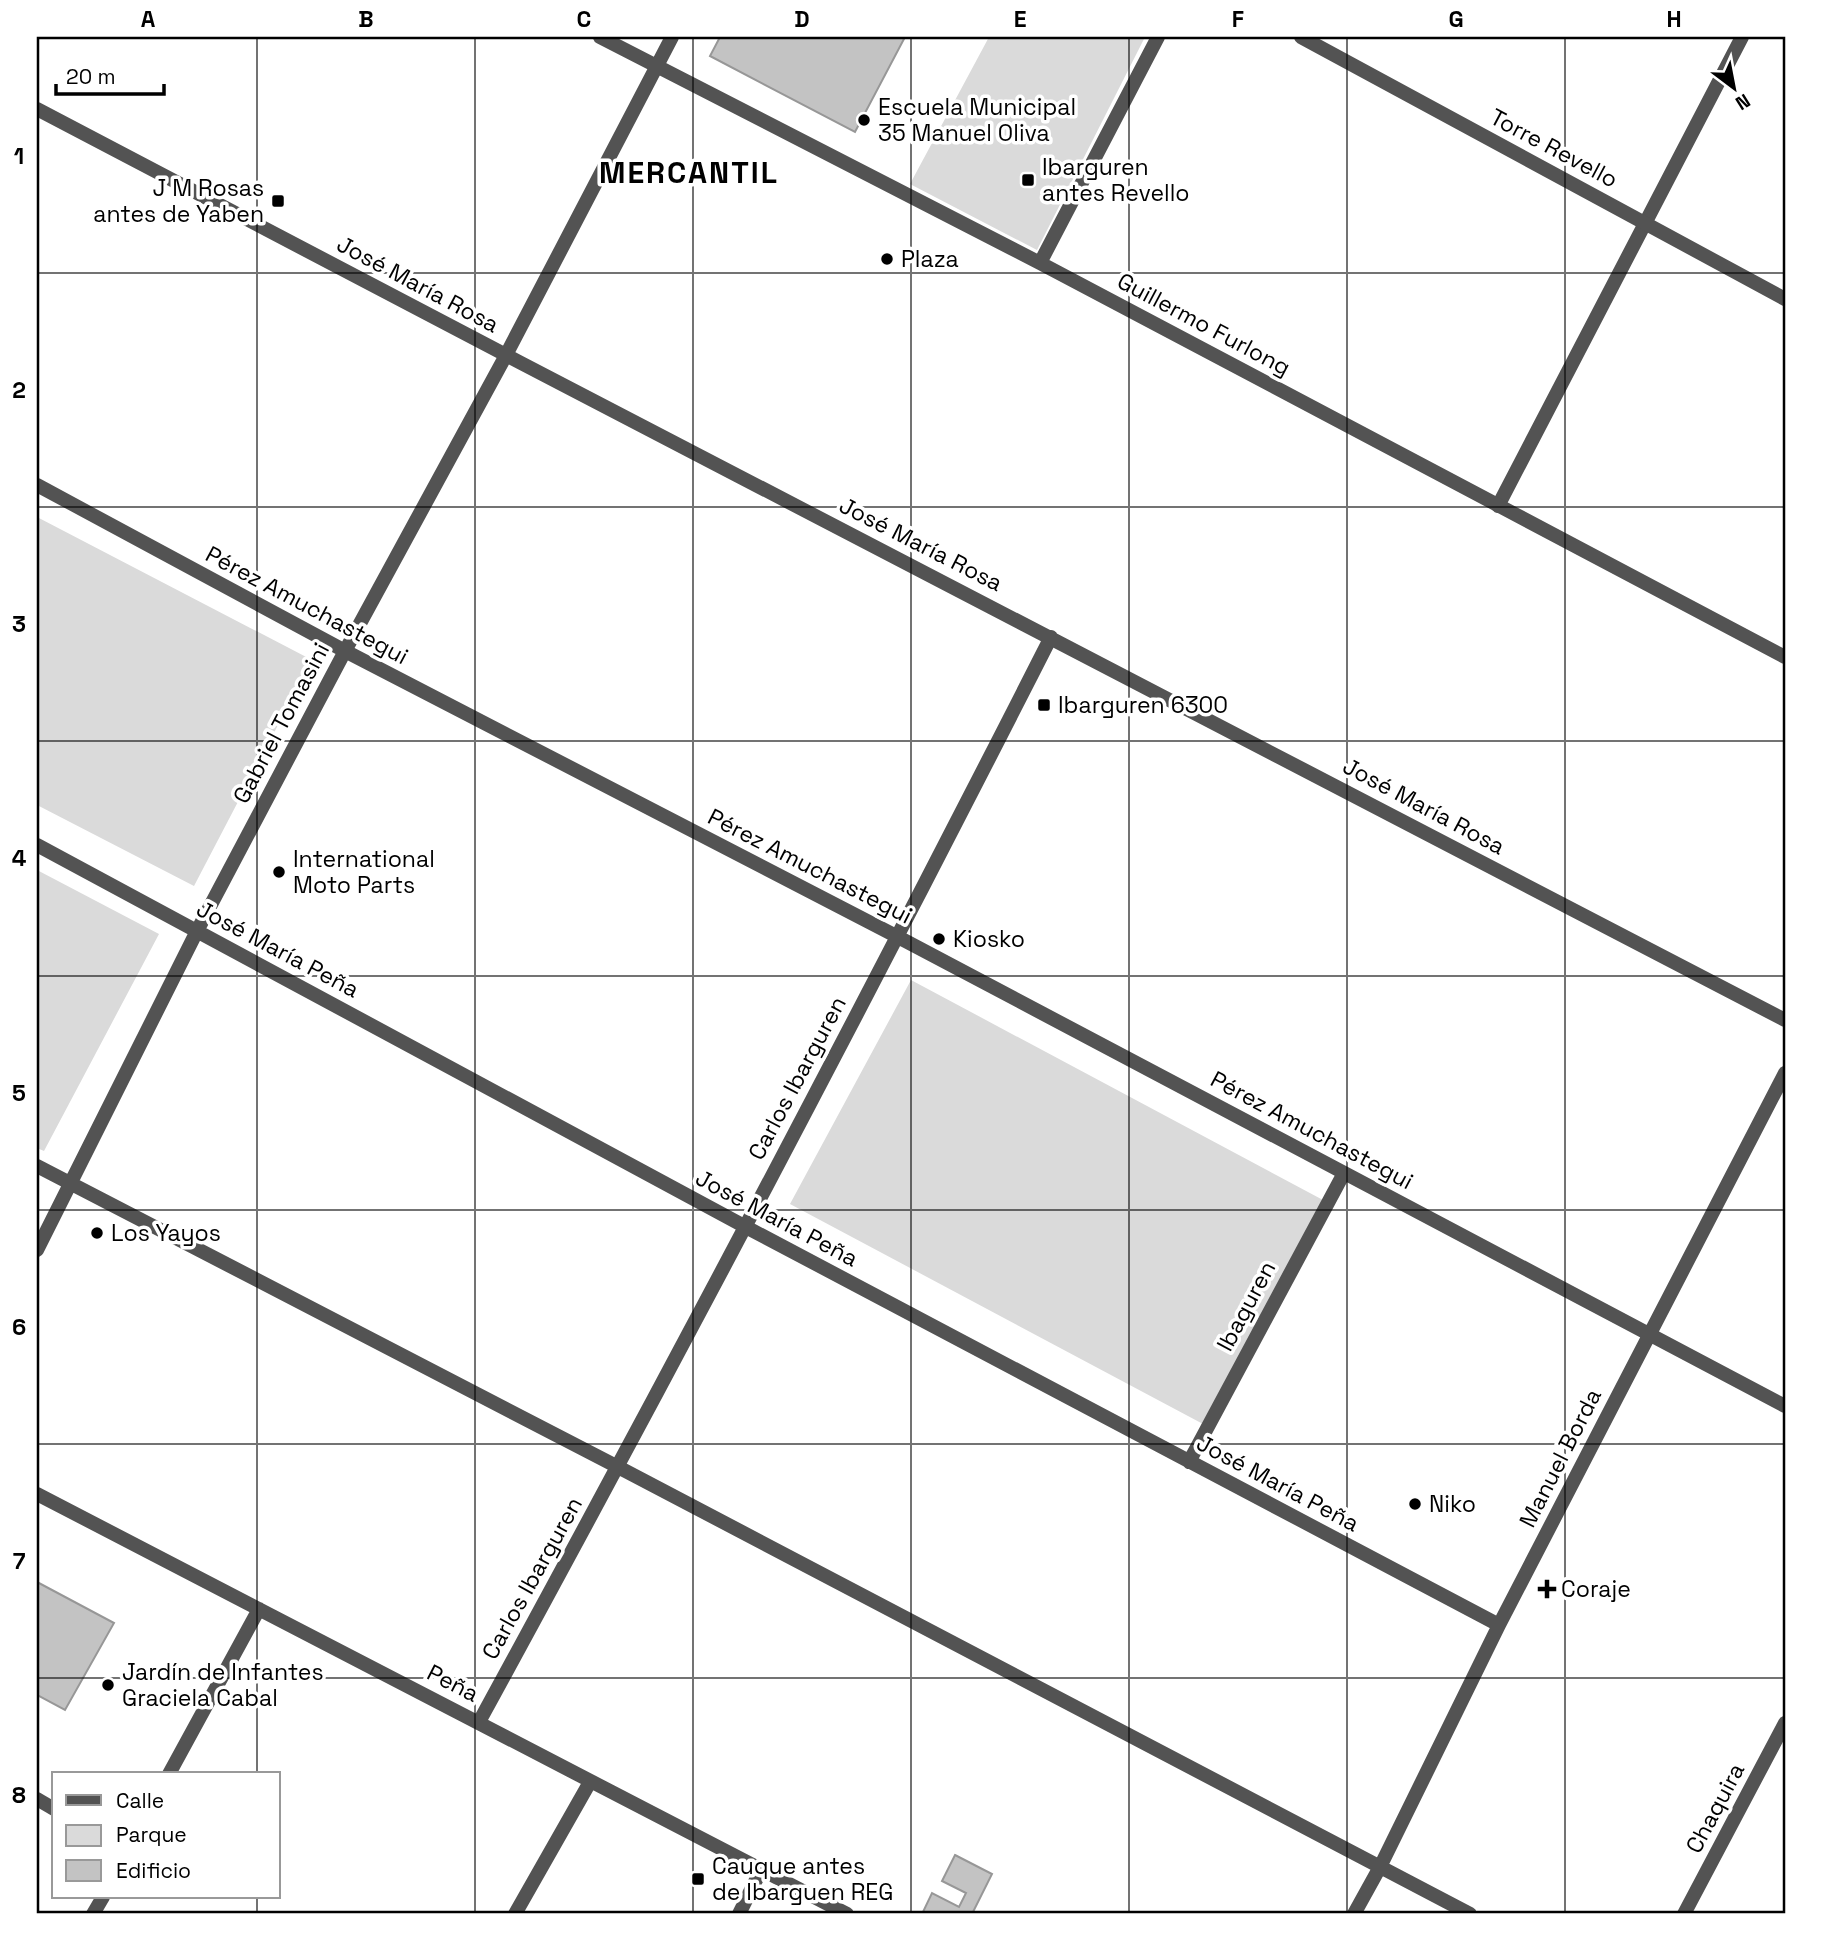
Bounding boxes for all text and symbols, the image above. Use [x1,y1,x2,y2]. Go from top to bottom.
text: A [141,4,156,34]
text: B [358,4,374,34]
text: C [577,4,591,34]
text: D [794,4,810,34]
text: E [1014,4,1026,34]
text: F [1232,4,1244,34]
text: G [1448,4,1464,34]
text: H [1666,4,1682,34]
scale bar [56,52,164,96]
north arrow [1700,52,1770,122]
text: 20 m [66,63,116,90]
text: N [1731,88,1755,116]
place label: Escuela Municipal 35 Manuel Oliva [878,92,1076,148]
street label: Torre Revello [1485,102,1623,194]
marker: Escuela Municipal 35 Manuel Oliva [856,112,872,128]
text: 1 [14,141,24,171]
place label: Ibarguren antes Revello [1042,152,1190,208]
district label: MERCANTIL [599,153,779,192]
marker: Ibarguren antes Revello [1020,172,1036,188]
place label: J M Rosas antes de Yaben [93,173,264,229]
marker: J M Rosas antes de Yaben [270,193,286,209]
street label: José María Rosa [332,229,504,339]
place label: Plaza [901,244,959,274]
marker: Plaza [879,251,895,267]
street label: Guillermo Furlong [1112,266,1296,382]
text: 2 [12,375,26,405]
street label: José María Rosa [834,490,1008,598]
street label: Pérez Amuchastegui [200,539,414,671]
text: 3 [12,609,26,639]
street label: Gabriel Tomasini [226,637,336,809]
place label: Ibarguren 6300 [1058,690,1228,720]
marker: Ibarguren 6300 [1036,697,1052,713]
street label: José María Rosa [1338,751,1510,861]
street label: Pérez Amuchastegui [703,801,917,931]
text: 4 [12,843,27,873]
place label: International Moto Parts [293,844,435,900]
marker: International Moto Parts [271,864,287,880]
street label: José María Peña [192,894,364,1004]
place label: Kiosko [953,924,1025,954]
marker: Kiosko [931,931,947,947]
street label: Carlos Ibarguren [741,991,853,1165]
street label: Pérez Amuchastegui [1205,1064,1419,1196]
text: 5 [12,1078,26,1108]
street label: José María Peña [691,1163,863,1273]
place label: Los Yayos [111,1218,221,1248]
marker: Los Yayos [89,1225,105,1241]
street label: Ibaguren [1210,1256,1282,1356]
text: 6 [12,1312,26,1342]
street label: Manuel Borda [1512,1383,1608,1533]
street label: José María Peña [1192,1428,1364,1538]
place label: Niko [1429,1489,1476,1519]
street label: Carlos Ibarguren [475,1491,589,1665]
marker: Niko [1407,1496,1423,1512]
text: 7 [13,1546,26,1576]
place label: Coraje [1561,1574,1631,1604]
marker: Coraje [1539,1581,1555,1597]
place label: Jardín de Infantes Graciela Cabal [122,1657,324,1713]
street label: Peña [422,1657,484,1709]
marker: Jardín de Infantes Graciela Cabal [100,1677,116,1693]
street label: Chaquira [1679,1758,1751,1858]
legend [52,1772,280,1898]
text: 8 [12,1780,26,1810]
text: Calle [116,1787,164,1814]
text: Parque [116,1821,187,1848]
place label: Cauque antes de Ibarguen REG [712,1851,893,1907]
text: Edificio [116,1857,191,1884]
marker: Cauque antes de Ibarguen REG [690,1871,706,1887]

